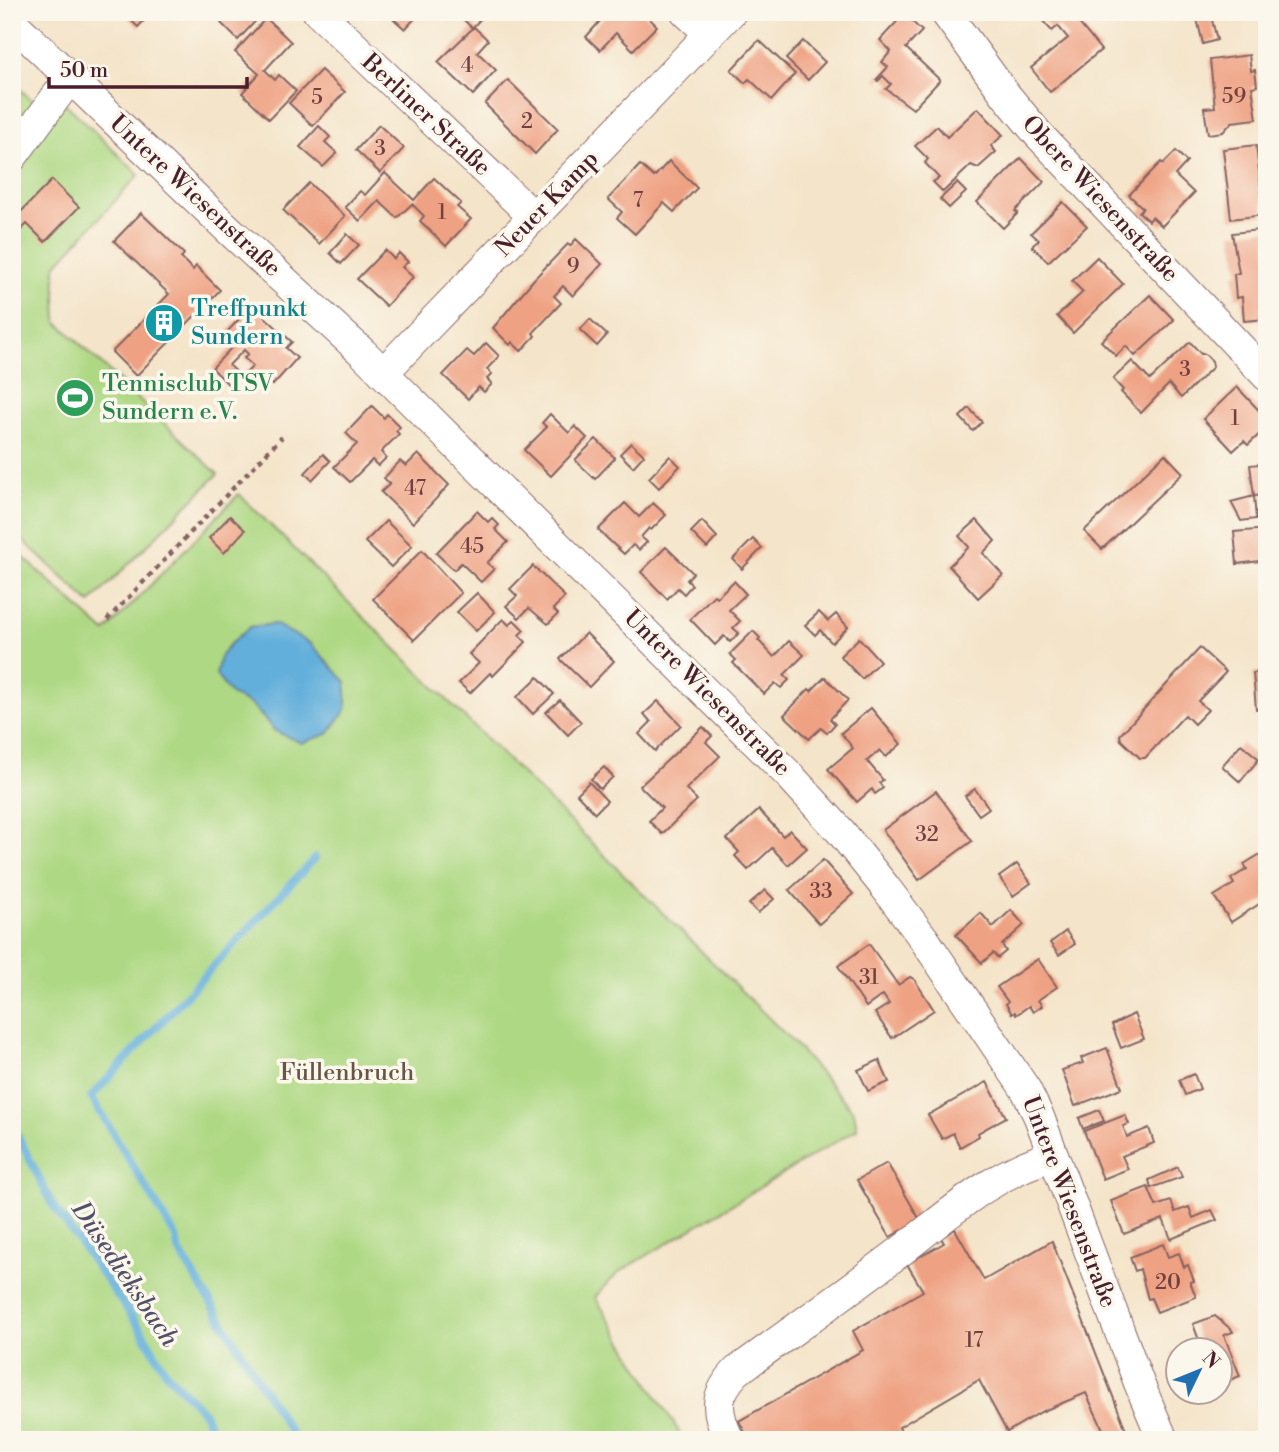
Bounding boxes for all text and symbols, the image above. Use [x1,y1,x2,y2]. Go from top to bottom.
scale bar [49,46,247,90]
street label: Berliner Straße [354,47,497,183]
house number: 4 [461,53,473,79]
text: 50 m [60,58,108,84]
house number: 59 [1222,84,1246,110]
house number: 5 [311,85,323,111]
street label: Untere Wiesenstraße [103,109,287,283]
house number: 2 [521,109,533,135]
street label: Obere Wiesenstraße [1015,109,1185,289]
house number: 3 [374,136,386,162]
street label: Neuer Kamp [489,145,605,263]
house number: 7 [633,188,644,214]
house number: 1 [437,200,447,226]
house number: 9 [567,254,579,280]
place label: Treffpunkt Sundern [191,294,308,352]
building icon: Treffpunkt Sundern [143,302,185,344]
house number: 3 [1179,357,1191,383]
place label: Tennisclub TSV Sundern e.V. [102,369,275,427]
sports icon: Tennisclub TSV Sundern e.V. [54,377,96,419]
house number: 1 [1230,406,1240,432]
house number: 47 [404,476,427,502]
house number: 45 [460,534,484,560]
street label: Untere Wiesenstraße [617,603,797,783]
house number: 32 [915,822,939,848]
house number: 33 [809,879,833,905]
house number: 31 [859,965,879,991]
park label: Füllenbruch [280,1058,414,1088]
street label: Untere Wiesenstraße [1015,1092,1123,1312]
water label: Düsedieksbach [64,1194,186,1354]
house number: 20 [1155,1270,1181,1296]
house number: 17 [965,1328,984,1354]
north arrow [1164,1336,1234,1406]
text: N [1197,1346,1225,1374]

